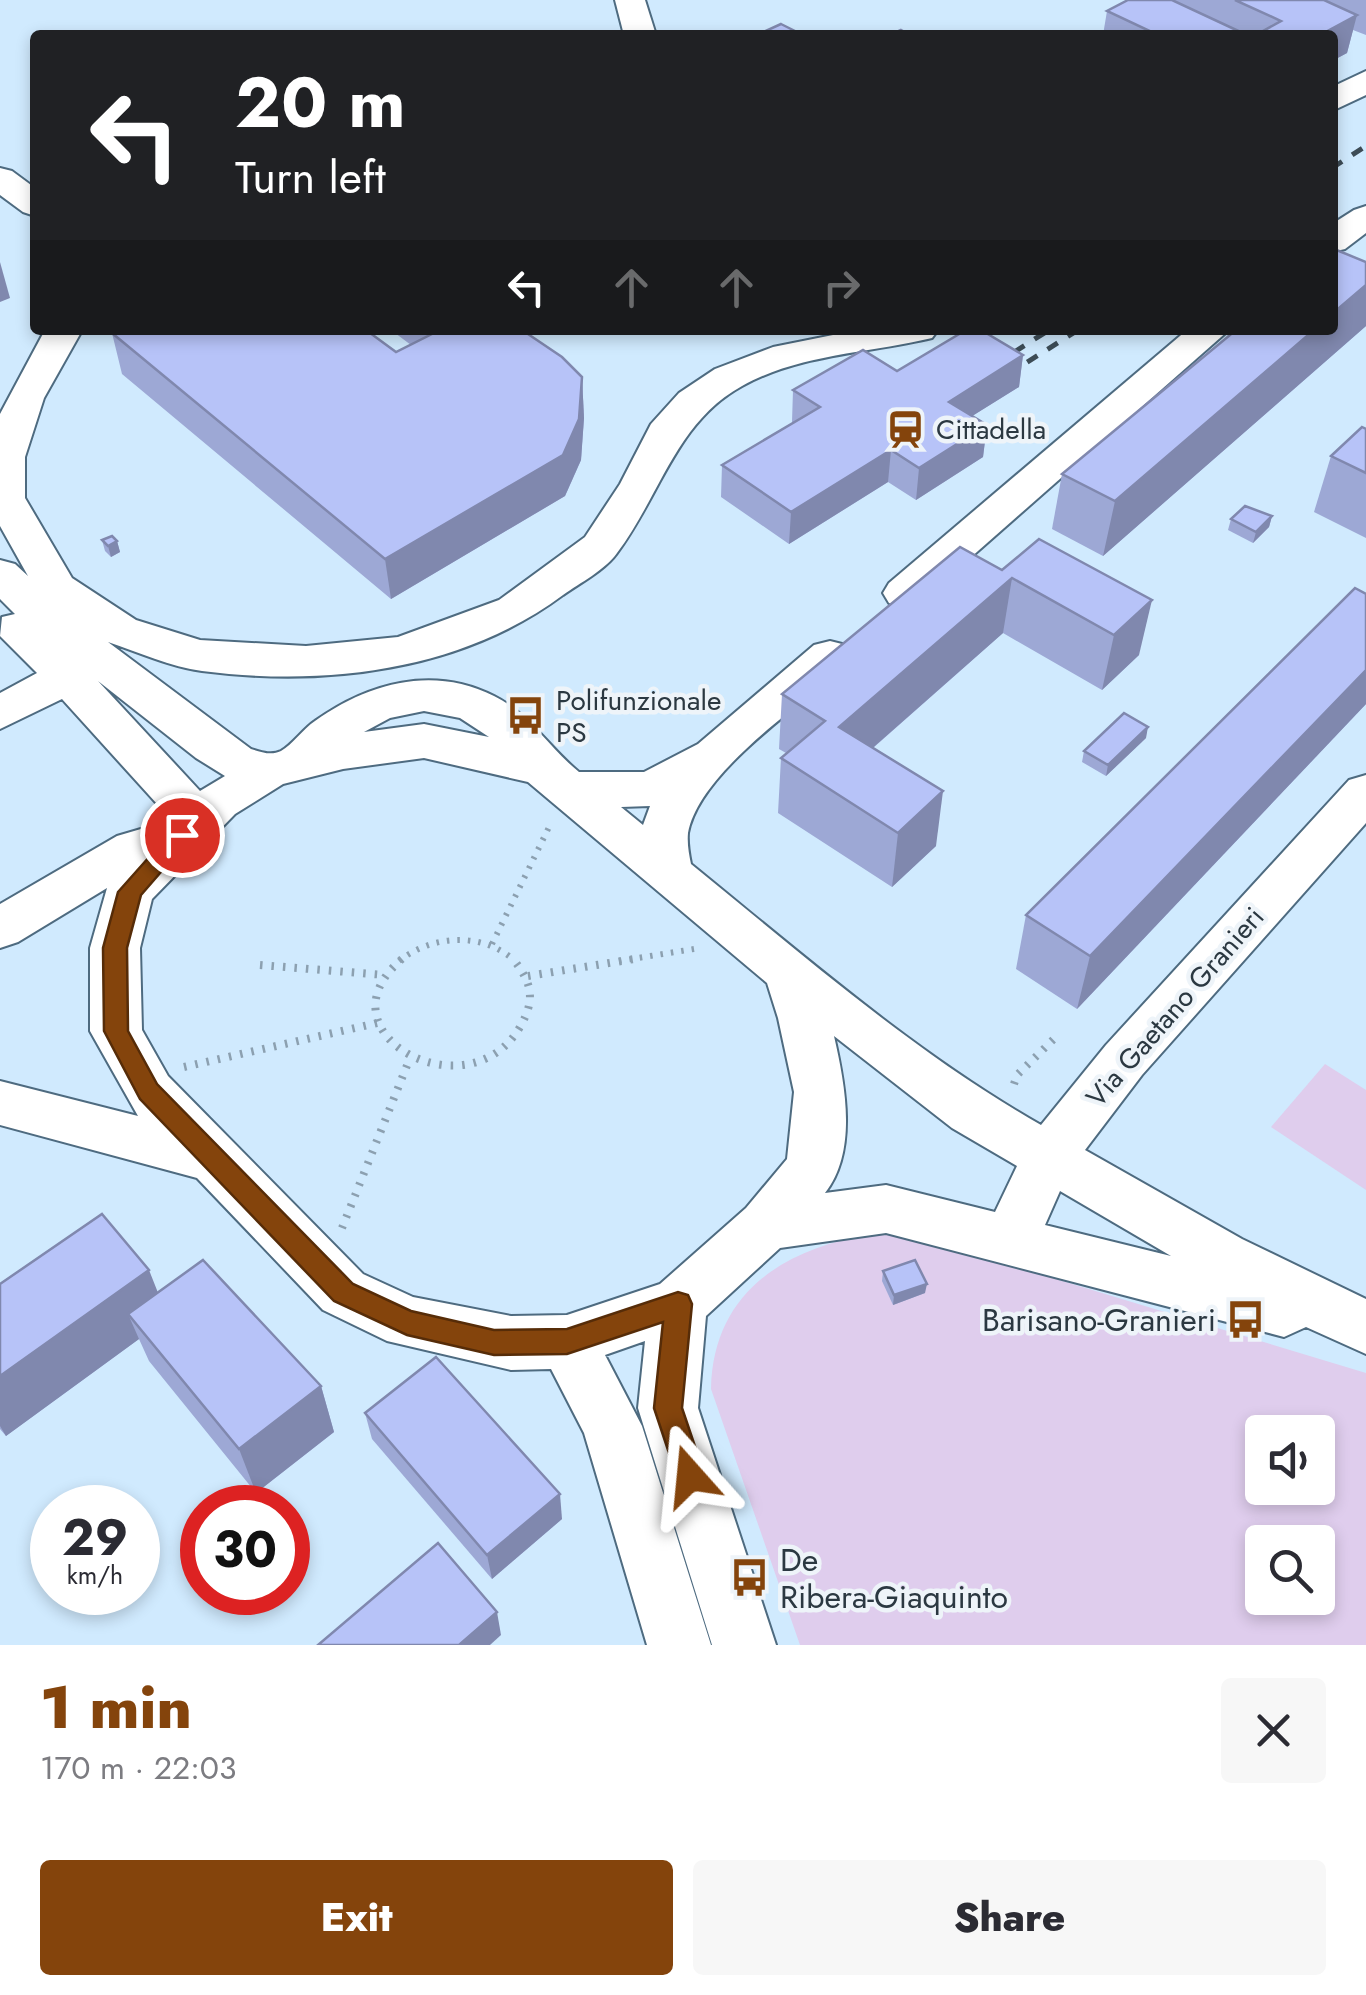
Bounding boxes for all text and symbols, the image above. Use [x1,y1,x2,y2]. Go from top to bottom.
text: 20 m [235,52,406,153]
icon: left [70,70,200,200]
text: Turn left [235,145,386,210]
icon: left [499,260,554,315]
icon: ahead [604,260,659,315]
icon: ahead [709,260,764,315]
icon: right [814,260,869,315]
station icon: Cittadella [885,408,927,450]
place label: Cittadella [936,409,1046,450]
place label: Polifunzionale PS [556,680,721,753]
bus stop icon: Polifunzionale PS [505,695,547,737]
pin [140,793,225,878]
icon: arrive [155,808,210,863]
street label: Via Gaetano Granieri [1076,898,1274,1116]
place label: Barisano-Granieri [982,1297,1216,1343]
bus stop icon: Barisano-Granieri [1225,1299,1267,1341]
map controls [1245,1415,1335,1615]
button: sound [1245,1415,1335,1505]
position arrow [638,1424,742,1528]
speed limit sign: 30 [180,1485,310,1615]
text: 29 [62,1501,128,1574]
button: search [1245,1525,1335,1615]
place label: De Ribera-Giaquinto [780,1537,1008,1620]
text: km/h [67,1557,123,1593]
bus stop icon: De Ribera-Giaquinto [729,1557,771,1599]
text: 1 min [40,1664,192,1751]
button: close [1221,1678,1326,1783]
text: 170 m · 22:03 [40,1745,236,1791]
button: Exit [40,1860,673,1975]
button: Share [693,1860,1326,1975]

